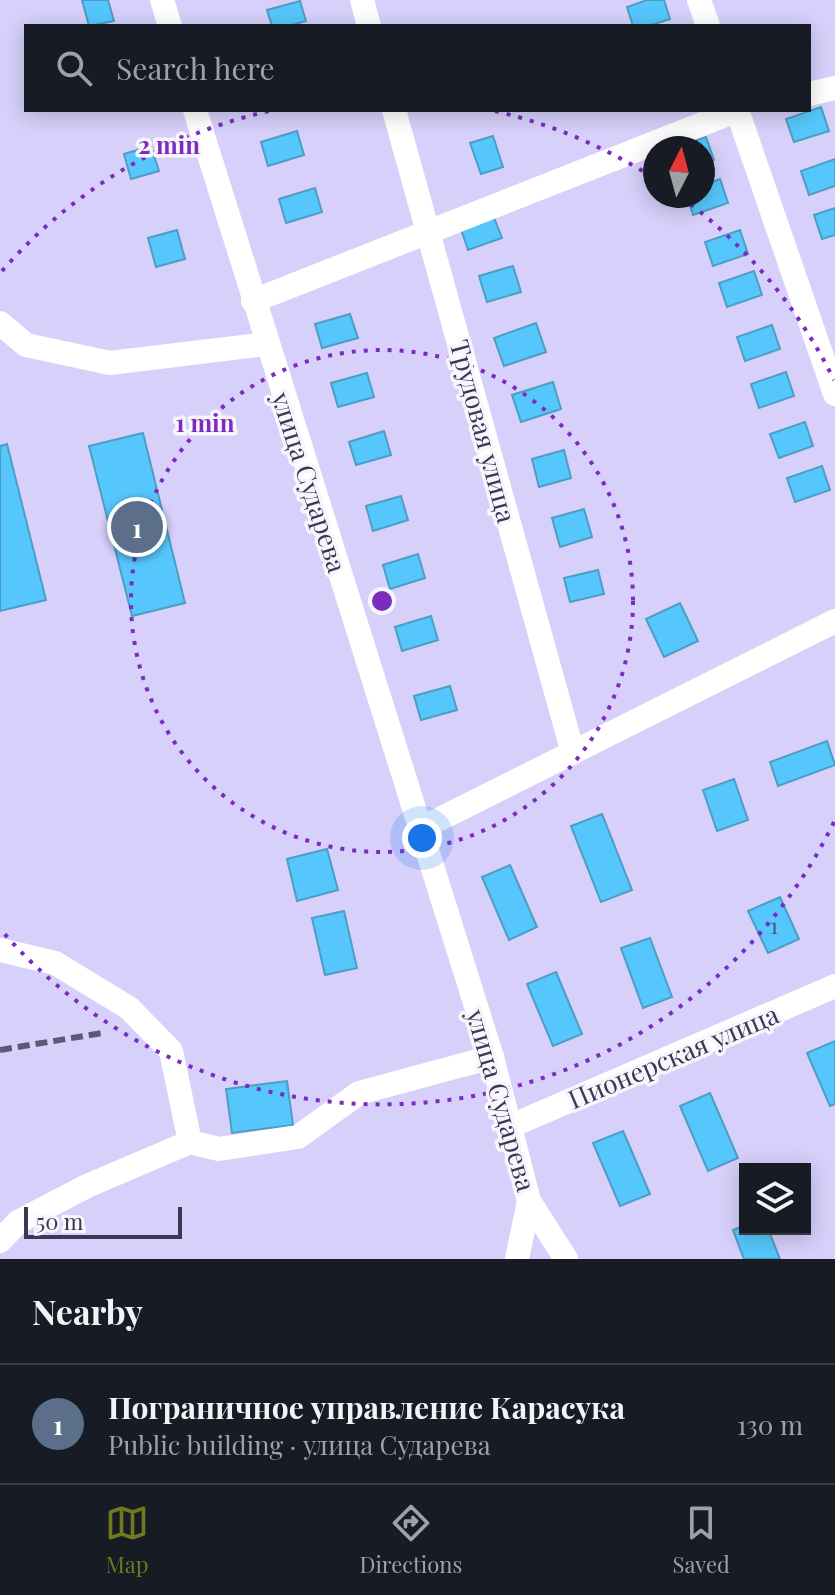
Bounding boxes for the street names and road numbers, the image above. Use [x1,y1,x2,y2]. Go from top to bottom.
street label: Трудовая улица [443,336,525,526]
street label: улица Сударева [264,386,356,577]
street label: Пионерская улица [562,996,784,1116]
street label: улица Сударева [459,1004,545,1195]

